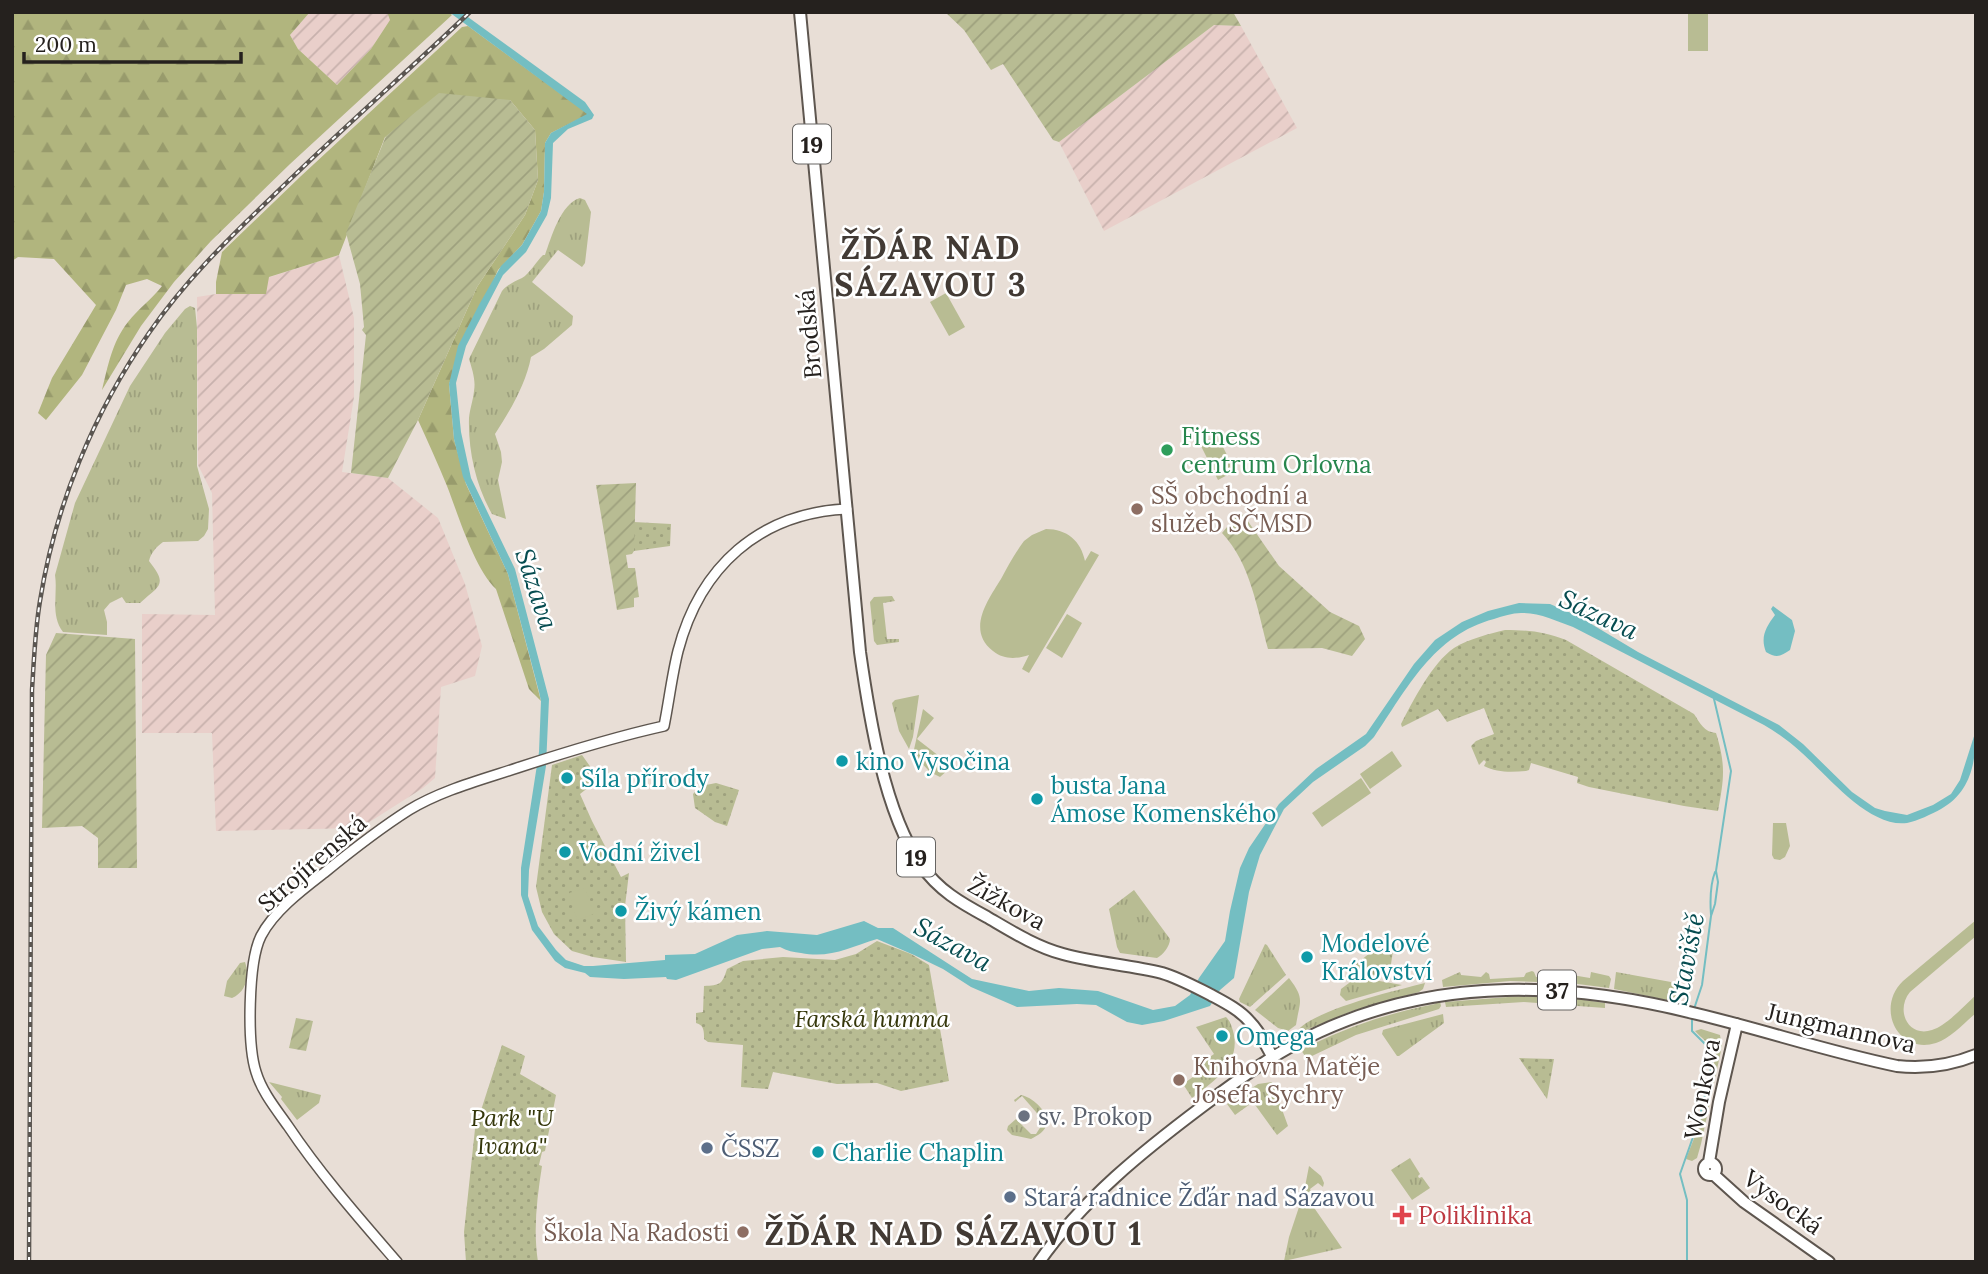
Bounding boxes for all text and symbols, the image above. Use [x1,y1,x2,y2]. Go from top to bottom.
scale bar [24,21,242,65]
text: 200 m [35,31,97,58]
road number: 19 [793,125,831,164]
district label: ŽĎÁR NAD SÁZAVOU 3 [834,227,1028,305]
street label: Brodská [790,288,828,380]
place label: Fitness centrum Orlovna [1181,421,1372,480]
marker: Fitness centrum Orlovna [1159,442,1175,458]
place label: SŠ obchodní a služeb SČMSD [1151,479,1312,539]
marker: SŠ obchodní a služeb SČMSD [1129,501,1145,517]
water label: Sázava [508,544,566,634]
water label: Sázava [1554,581,1644,647]
place label: kino Vysočina [856,746,1010,777]
marker: kino Vysočina [834,753,850,769]
place label: Síla přírody [581,763,709,794]
marker: Síla přírody [559,770,575,786]
place label: busta Jana Ámose Komenského [1050,770,1276,829]
marker: busta Jana Ámose Komenského [1029,791,1045,807]
street label: Strojírenská [251,807,373,919]
place label: Vodní živel [578,837,700,868]
road number: 19 [897,838,935,876]
marker: Vodní živel [557,844,573,860]
street label: Žižkova [963,868,1052,937]
place label: Živý kámen [635,895,762,927]
marker: Živý kámen [613,903,629,919]
water label: Sázava [909,909,998,979]
water label: Staviště [1661,910,1711,1008]
place label: Modelové Království [1321,928,1432,987]
marker: Modelové Království [1299,949,1315,965]
road number: 37 [1538,970,1576,1009]
street label: Jungmannova [1762,996,1919,1060]
park label: Farská humna [794,1003,950,1034]
place label: Omega [1236,1021,1315,1052]
marker: Omega [1214,1028,1230,1044]
street label: Wonkova [1677,1036,1727,1142]
place label: Knihovna Matěje Josefa Sychry [1192,1051,1380,1110]
marker: Knihovna Matěje Josefa Sychry [1171,1072,1187,1088]
place label: sv. Prokop [1038,1101,1152,1132]
park label: Park "U Ivana" [470,1102,554,1161]
marker: sv. Prokop [1016,1108,1032,1124]
place label: ČSSZ [721,1132,780,1164]
place label: Charlie Chaplin [832,1137,1004,1168]
marker: ČSSZ [699,1140,715,1156]
marker: Charlie Chaplin [810,1144,826,1160]
street label: Vysocká [1736,1162,1829,1241]
place label: Stará radnice Žďár nad Sázavou [1024,1181,1375,1213]
marker: Stará radnice Žďár nad Sázavou [1002,1189,1018,1205]
place label: Poliklinika [1418,1200,1532,1231]
marker: Poliklinika [1392,1205,1412,1225]
district label: ŽĎÁR NAD SÁZAVOU 1 [764,1213,1144,1254]
place label: Škola Na Radosti [544,1216,729,1248]
marker: Škola Na Radosti [735,1224,751,1240]

